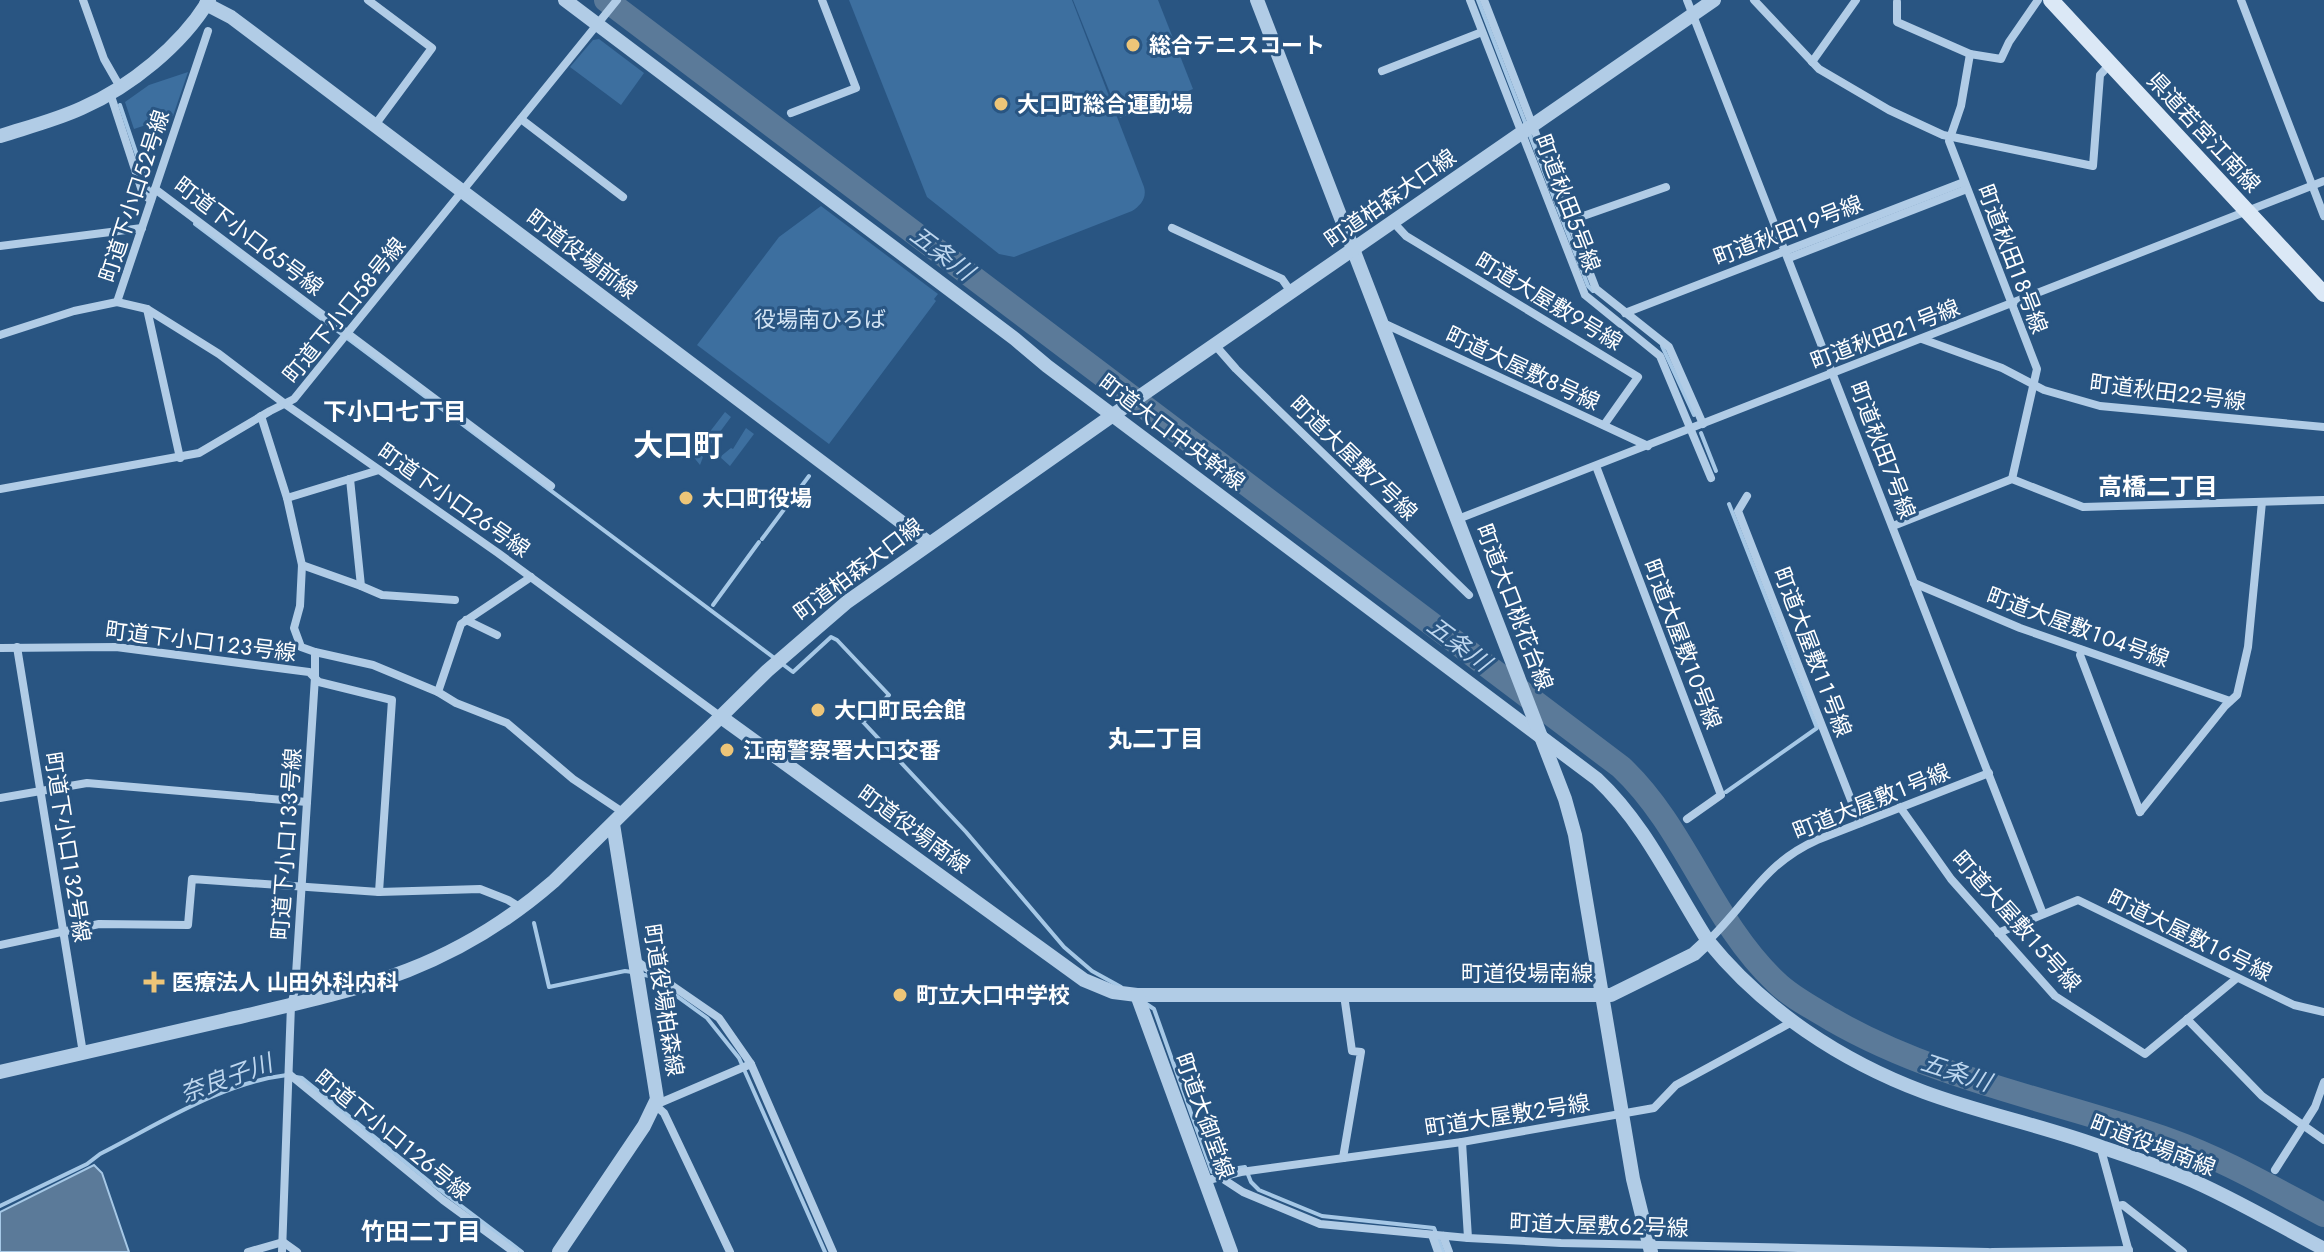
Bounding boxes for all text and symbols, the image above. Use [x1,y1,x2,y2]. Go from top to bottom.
place label: 総合テニスコート [1149,29,1325,61]
marker: 総合テニスコート [1124,36,1142,54]
street label: 県道若宮江南線 [2140,65,2268,199]
place label: 大口町総合運動場 [1017,88,1193,120]
marker: 大口町総合運動場 [992,95,1010,113]
street label: 町道下小口５２号線 [91,106,177,286]
street label: 町道秋田５号線 [1527,130,1609,276]
street label: 町道柏森大口線 [1318,141,1462,255]
street label: 町道下小口６５号線 [168,169,330,303]
street label: 町道秋田１８号線 [1970,180,2056,338]
street label: 町道秋田１９号線 [1709,187,1867,273]
street label: 町道役場前線 [520,201,644,307]
water label: 五条川 [903,217,984,290]
street label: 町道下小口５８号線 [275,230,413,390]
street label: 町道大屋敷９号線 [1469,244,1629,358]
street label: 町道秋田２１号線 [1806,291,1964,377]
park label: 役場南ひろば [754,303,886,335]
street label: 町道大屋敷８号線 [1441,318,1605,418]
street label: 町道大口中央幹線 [1092,366,1252,498]
street label: 町道秋田２２号線 [2088,367,2248,417]
street label: 町道秋田７号線 [1842,377,1924,523]
street label: 町道大屋敷７号線 [1283,389,1425,527]
district label: 下小口七丁目 [323,394,467,429]
district label: 大口町 [633,424,723,467]
street label: 町道下小口２６号線 [371,435,537,565]
district label: 高橋二丁目 [2098,469,2218,504]
place label: 大口町役場 [702,482,812,514]
marker: 大口町役場 [677,489,695,507]
street label: 町道柏森大口線 [787,510,929,628]
street label: 町道大口桃花台線 [1469,519,1561,695]
street label: 町道大屋敷１０号線 [1636,554,1730,734]
street label: 町道大屋敷１１号線 [1766,562,1860,742]
street label: 町道大屋敷１０４号線 [1982,579,2174,675]
water label: 五条川 [1420,608,1501,681]
street label: 町道下小口１２３号線 [104,613,298,669]
place label: 大口町民会館 [834,694,966,726]
marker: 大口町民会館 [809,701,827,719]
district label: 丸二丁目 [1108,721,1204,756]
place label: 江南警察署大口交番 [743,734,941,766]
marker: 江南警察署大口交番 [718,741,736,759]
street label: 町道下小口１３３号線 [263,747,309,941]
street label: 町道下小口１３２号線 [37,750,99,944]
street label: 町道大屋敷１号線 [1788,755,1954,847]
street label: 町道役場南線 [851,777,977,881]
street label: 町道大屋敷１５号線 [1945,844,2089,998]
street label: 町道大屋敷１６号線 [2102,881,2278,989]
street label: 町道役場柏森線 [636,921,692,1079]
street label: 町道役場南線 [1461,957,1593,989]
place label: 医療法人 山田外科内科 [172,966,399,998]
marker: 医療法人 山田外科内科 [143,971,165,993]
place label: 町立大口中学校 [916,979,1070,1011]
marker: 町立大口中学校 [891,986,909,1004]
water label: 奈良子川 [175,1044,280,1111]
water label: 五条川 [1916,1044,1998,1101]
street label: 町道大御堂線 [1167,1049,1243,1183]
street label: 町道下小口１２６号線 [308,1062,478,1208]
street label: 町道大屋敷２号線 [1422,1086,1592,1144]
street label: 町道役場南線 [2086,1106,2220,1184]
street label: 町道大屋敷６２号線 [1509,1206,1689,1244]
district label: 竹田二丁目 [361,1214,481,1249]

